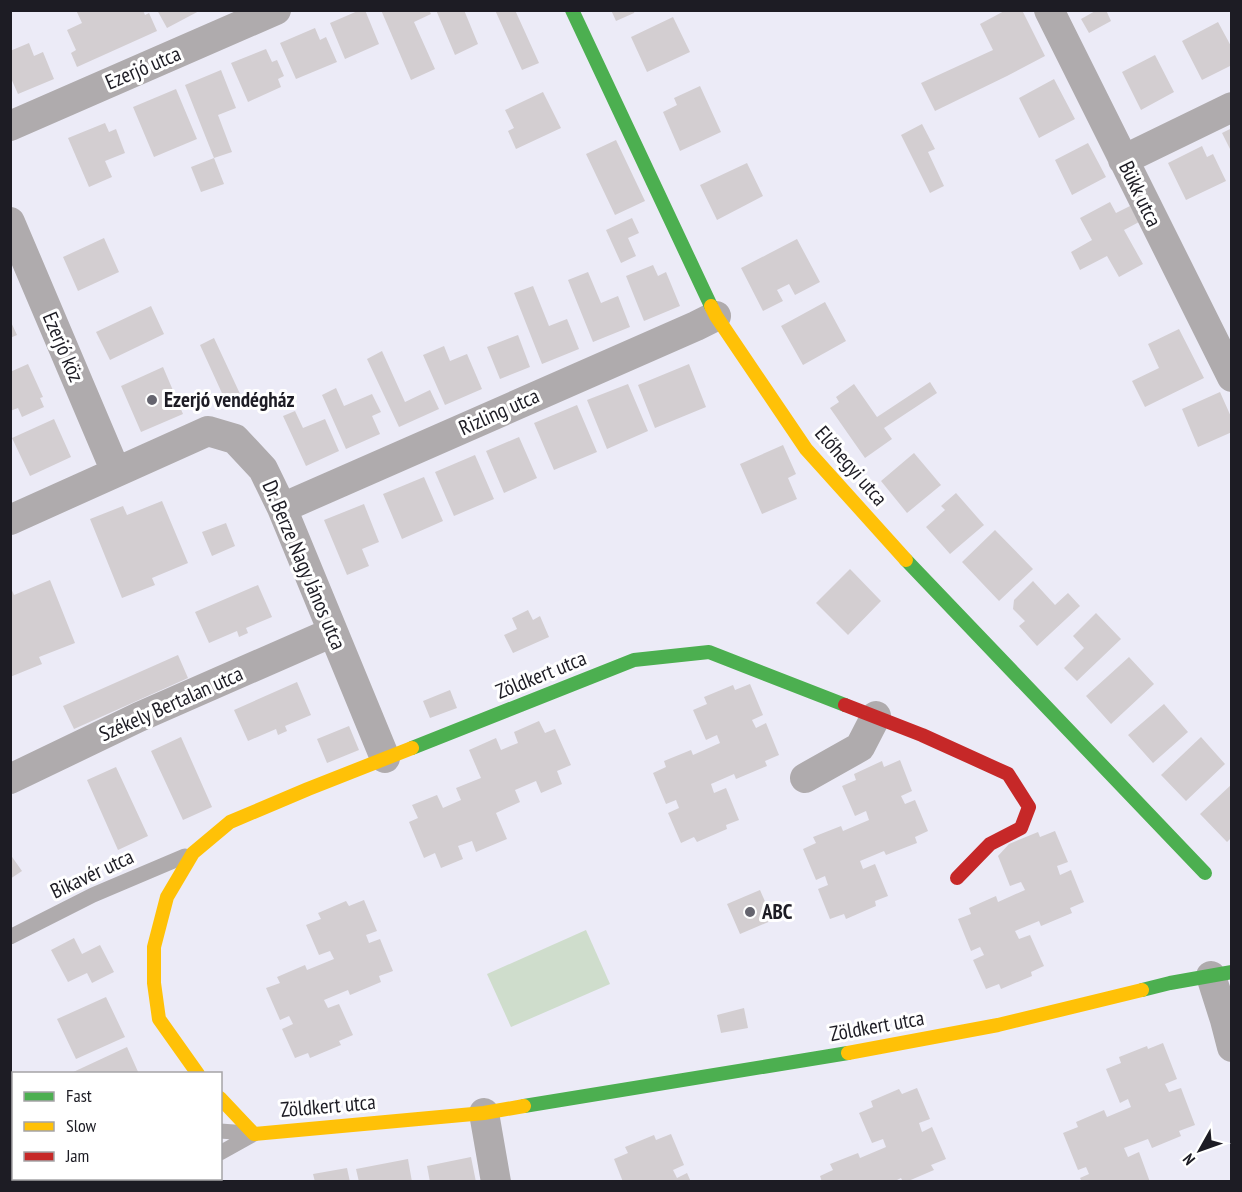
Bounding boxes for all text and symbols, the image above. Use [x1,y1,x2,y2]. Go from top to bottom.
street label: Ezerjó utca [101,40,185,95]
street label: Bükk utca [1113,156,1168,231]
street label: Ezerjó köz [37,308,90,386]
street label: Rizling utca [454,382,543,441]
place label: Ezerjó vendégház [164,386,294,413]
marker: Ezerjó vendégház [145,393,159,407]
street label: Előhegyi utca [809,420,893,511]
street label: Dr. Berze Nagy János utca [257,476,352,654]
street label: Zöldkert utca [492,644,590,705]
street label: Székely Bertalan utca [95,660,247,747]
street label: Bikavér utca [46,843,138,905]
place label: ABC [761,898,793,925]
marker: ABC [743,905,757,919]
street label: Zöldkert utca [828,1004,926,1047]
legend [12,1072,222,1180]
text: Fast [66,1084,92,1107]
street label: Zöldkert utca [279,1088,377,1123]
text: Slow [66,1114,97,1137]
north arrow [1170,1120,1230,1180]
text: Jam [65,1144,89,1167]
text: N [1178,1150,1199,1169]

